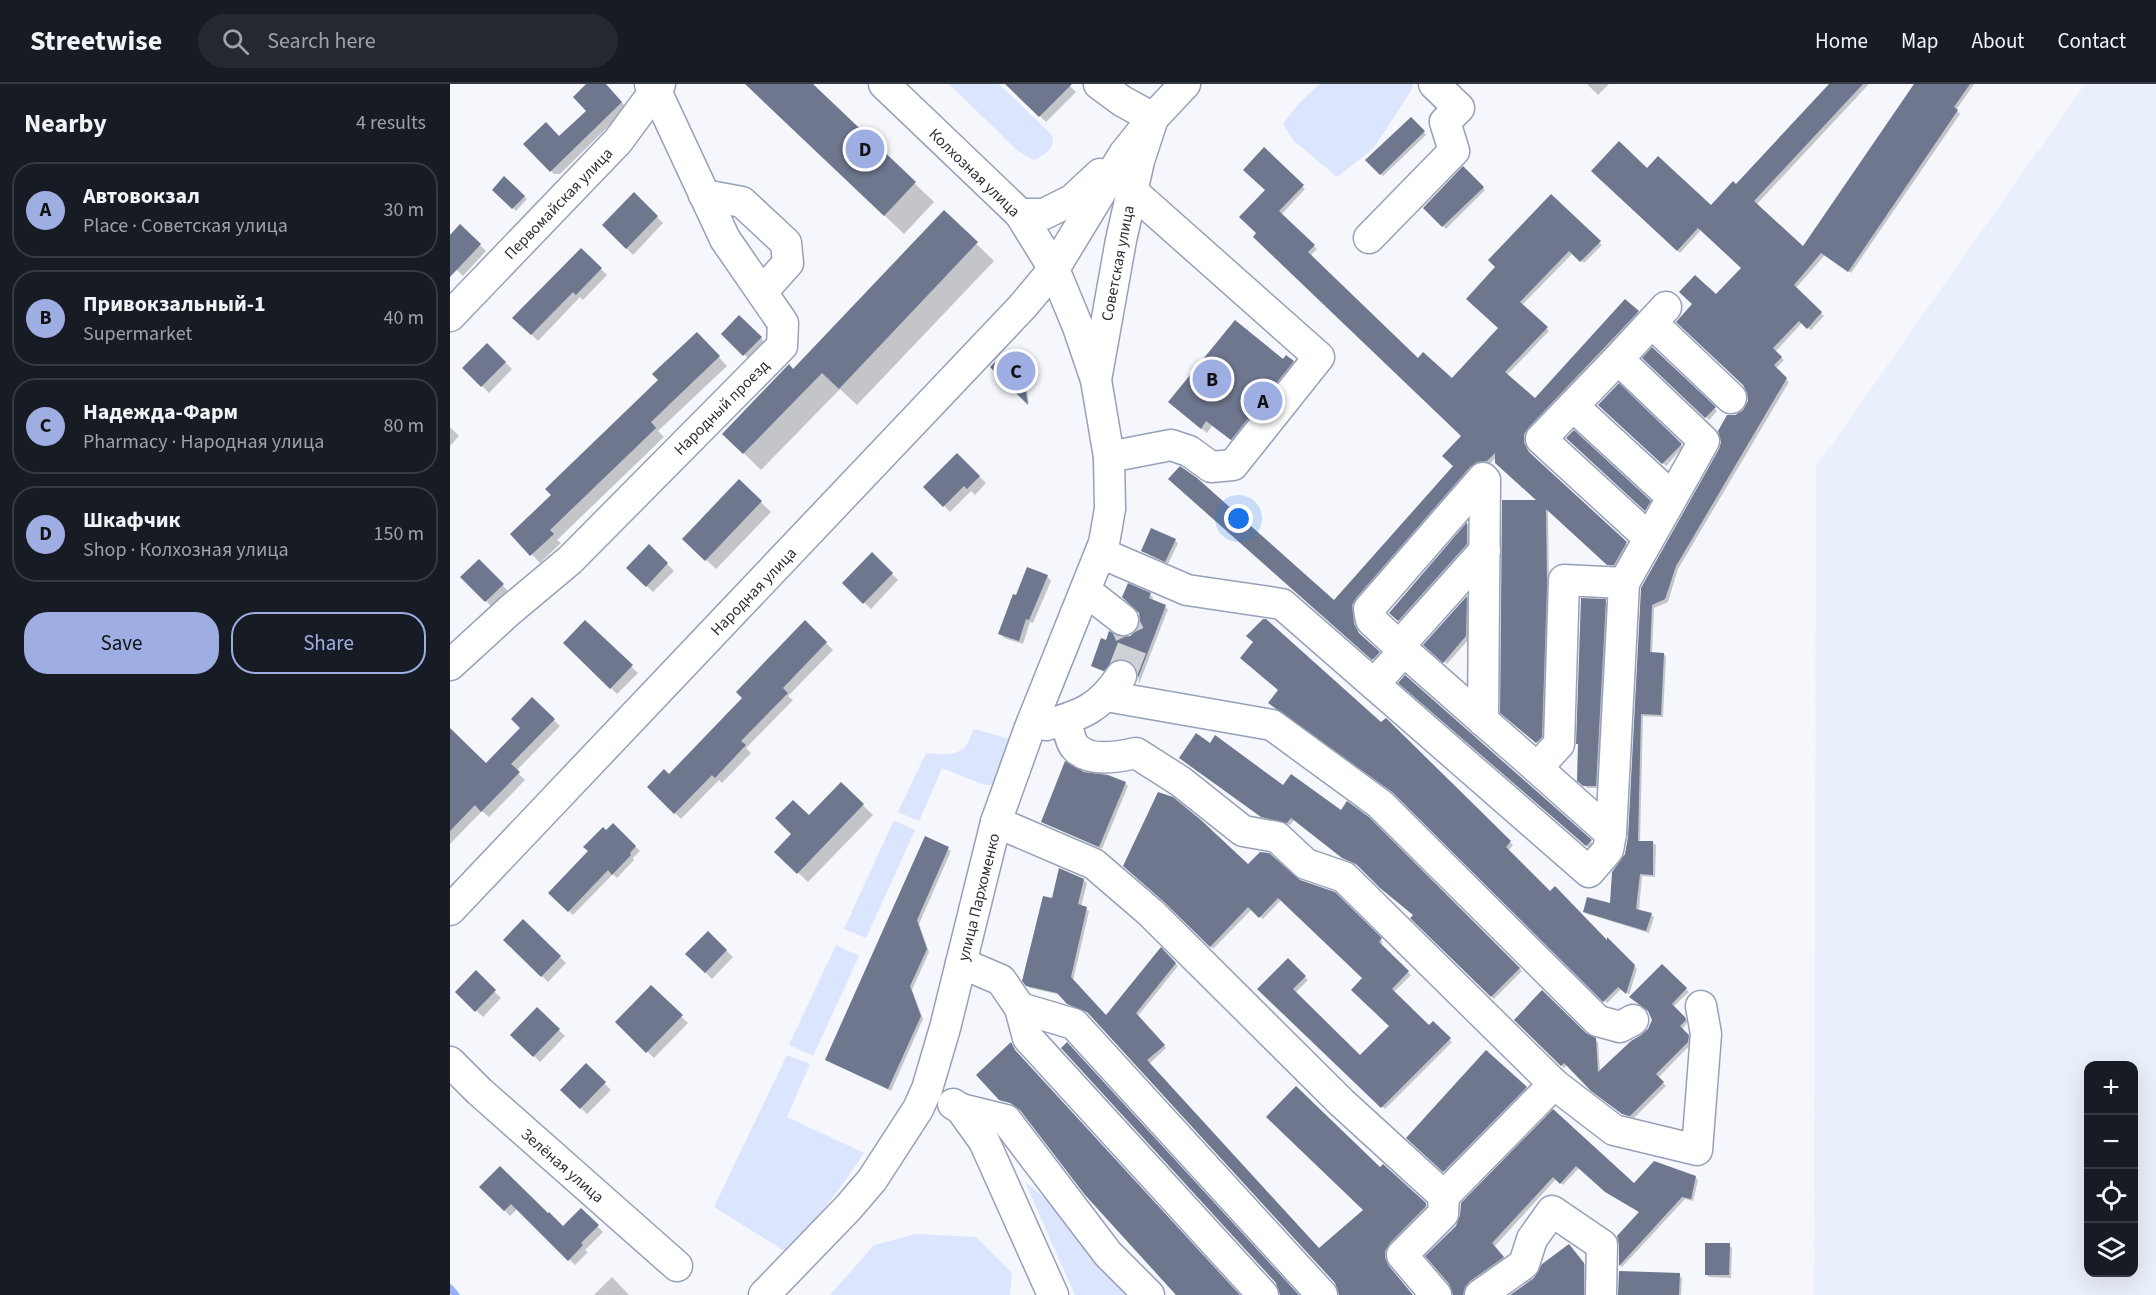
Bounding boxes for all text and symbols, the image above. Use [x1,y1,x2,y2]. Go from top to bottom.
search box [198,14,618,68]
text: Streetwise [30,21,162,61]
icon: search [219,25,252,58]
text: Search here [267,25,376,57]
text: Home [1815,26,1868,56]
text: Map [1901,26,1939,56]
text: About [1972,26,2024,56]
text: Contact [2057,26,2126,56]
text: Nearby [24,105,107,142]
text: 4 results [356,109,426,137]
street label: Колхозная улица [924,123,1025,222]
pin: D [846,126,884,172]
street label: Первомайская улица [500,143,618,264]
text: Автовокзал [83,180,200,212]
text: A [40,196,51,224]
text: 30 m [384,196,424,224]
street label: Советская улица [1096,203,1140,323]
text: Place · Советская улица [83,212,288,240]
text: Привокзальный-1 [83,288,266,320]
text: B [39,304,52,332]
text: 40 m [384,304,424,332]
text: Supermarket [83,320,192,348]
pin: C [996,348,1036,394]
street label: Народный проезд [669,355,775,460]
pin: B [1192,356,1232,402]
pin: A [1244,378,1282,424]
text: Надежда-Фарм [83,396,238,428]
text: C [40,412,51,440]
text: 80 m [384,412,424,440]
text: Pharmacy · Народная улица [83,428,324,456]
text: Шкафчик [83,504,181,536]
your location [1224,504,1253,533]
text: D [39,520,52,548]
text: 150 m [374,520,424,548]
text: Shop · Колхозная улица [83,536,289,564]
street label: Народная улица [706,543,802,641]
button: Save [24,612,219,674]
button: Share [231,612,426,674]
street label: улица Пархоменко [952,831,1005,963]
map controls [2084,1061,2138,1277]
button: + [2084,1061,2138,1115]
button: − [2084,1115,2138,1169]
street label: Зелёная улица [516,1123,609,1208]
button: locate [2084,1169,2138,1223]
button: layers [2084,1223,2138,1277]

